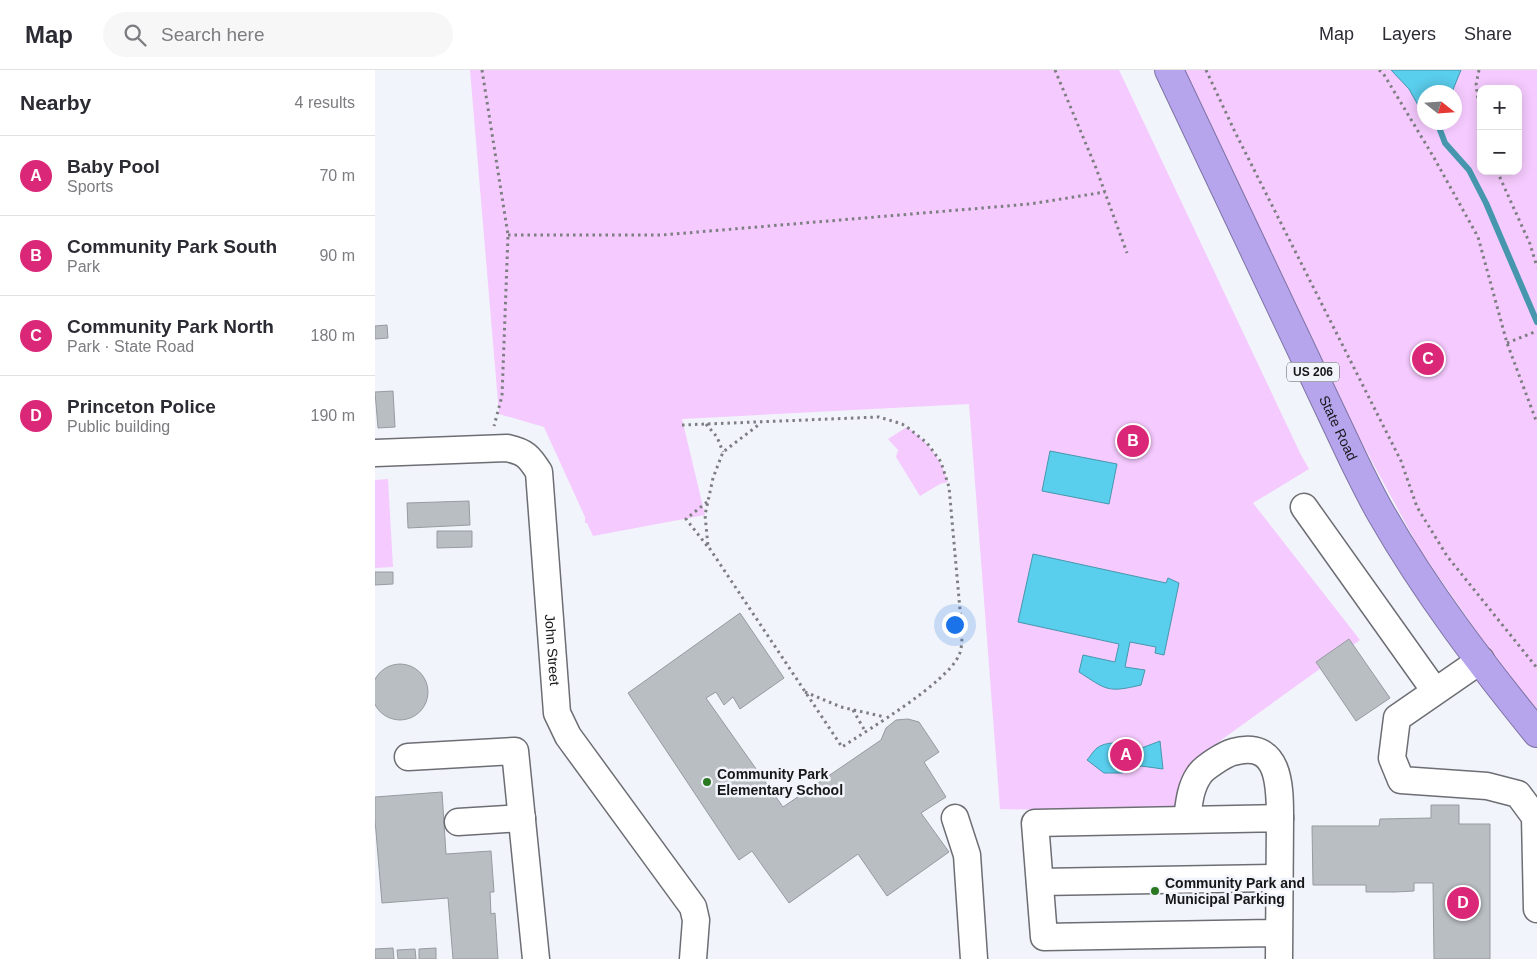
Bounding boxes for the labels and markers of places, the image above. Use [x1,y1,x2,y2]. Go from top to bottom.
pin: C [1412,340,1444,378]
pin: B [1117,422,1149,460]
pin: A [1110,736,1142,774]
place label: Community Park Elementary School [717,766,843,798]
marker: Community Park Elementary School [701,776,713,788]
place label: Community Park and Municipal Parking [1165,875,1305,907]
pin: D [1447,884,1479,922]
marker: Community Park and Municipal Parking [1149,885,1161,897]

